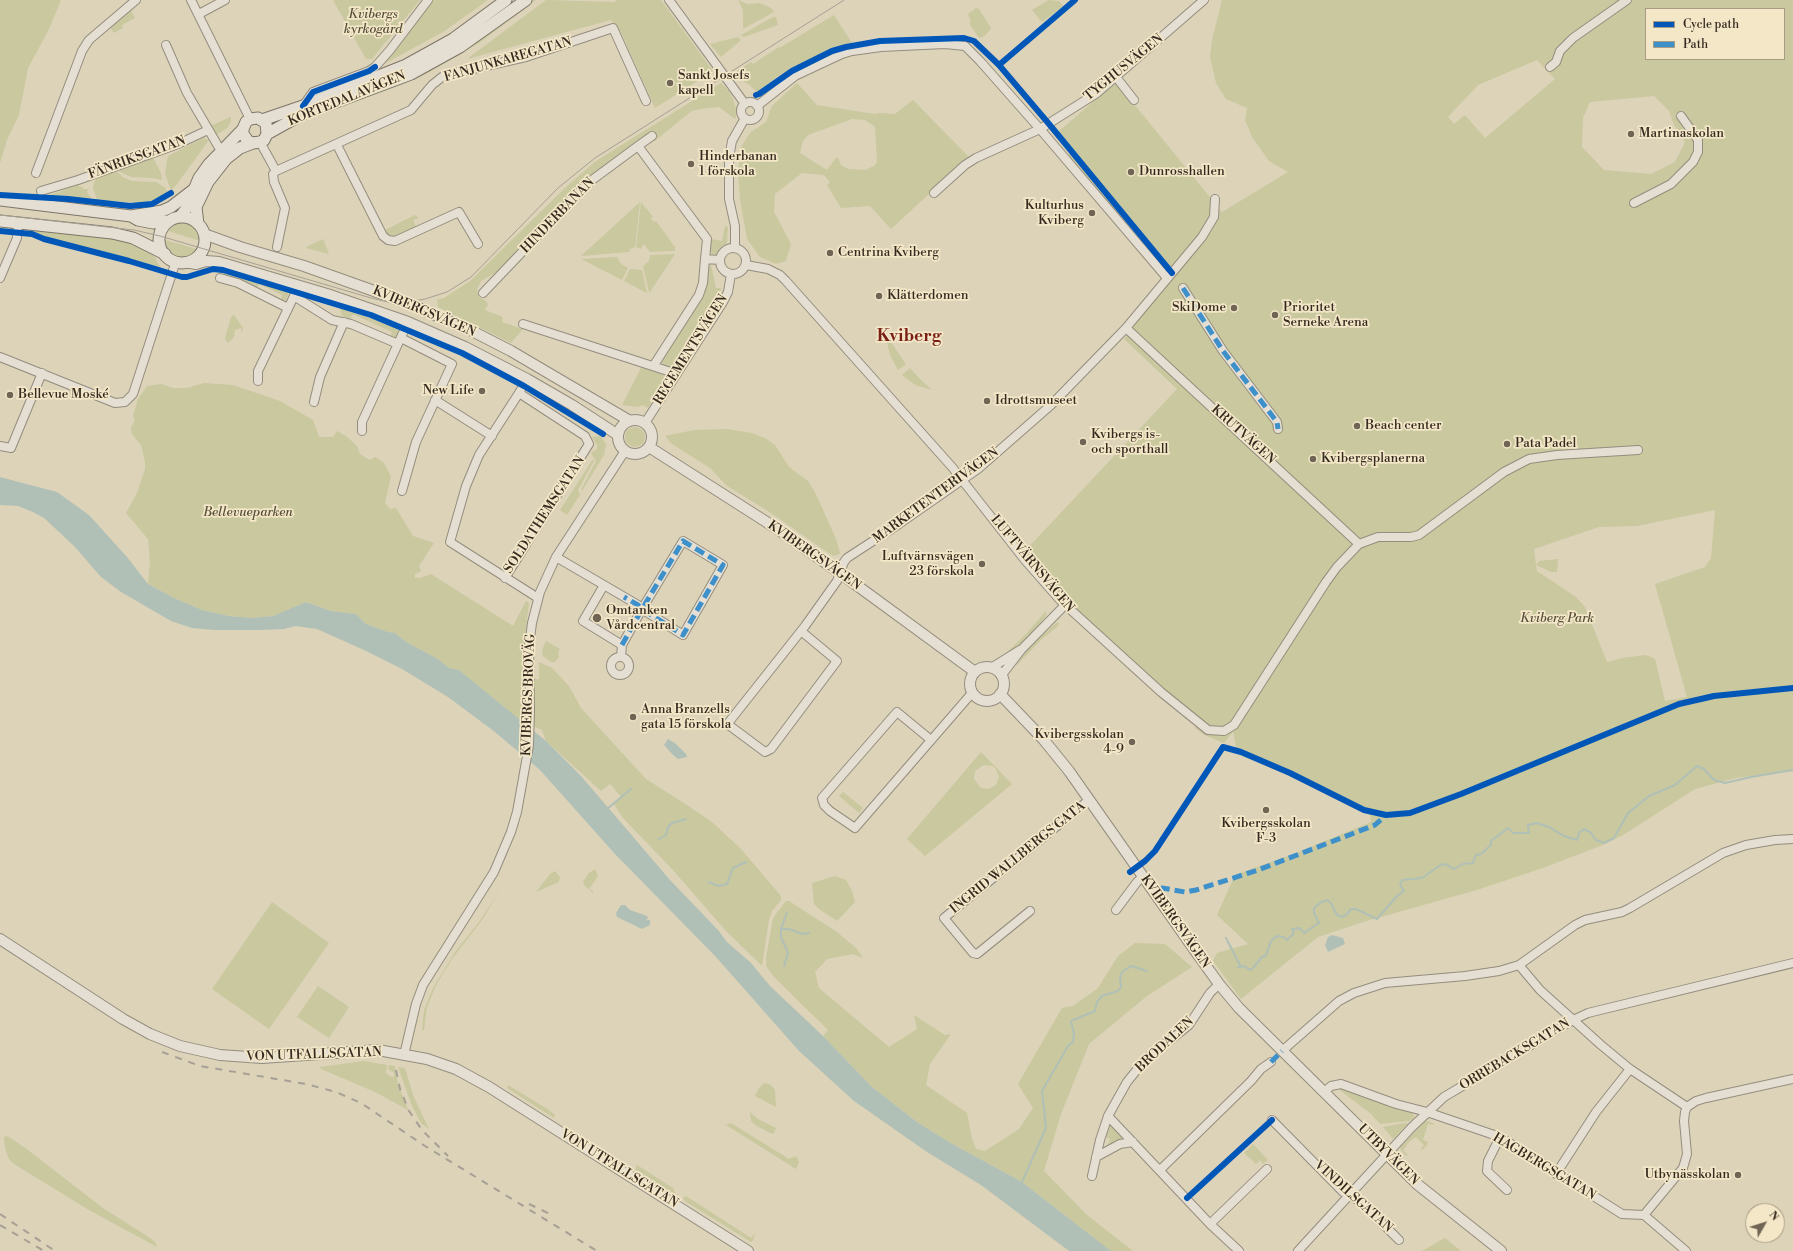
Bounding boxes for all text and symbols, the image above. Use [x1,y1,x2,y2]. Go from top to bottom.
park label: Kvibergs kyrkogård [344,7,402,38]
legend [1645,8,1785,60]
text: Cycle path [1683,17,1739,32]
street label: TYGHUSVÄGEN [1081,31,1167,105]
street label: FANJUNKAREGATAN [442,34,574,86]
text: Path [1683,37,1708,52]
street label: KORTEDALAVÄGEN [286,68,408,130]
place label: Sankt Josefs kapell [678,68,749,99]
marker: Sankt Josefs kapell [665,78,675,88]
place label: Martinaskolan [1639,126,1724,142]
marker: Martinaskolan [1626,129,1636,139]
street label: FÄNRIKSGATAN [86,133,188,183]
place label: Hinderbanan 1 förskola [699,149,777,180]
marker: Hinderbanan 1 förskola [686,159,696,169]
place label: Dunrosshallen [1139,164,1225,180]
marker: Dunrosshallen [1126,167,1136,177]
street label: HINDERBANAN [518,175,598,257]
place label: Kulturhus Kviberg [1025,198,1084,229]
marker: Kulturhus Kviberg [1087,208,1097,218]
place label: Centrina Kviberg [838,245,939,261]
marker: Centrina Kviberg [825,248,835,258]
street label: KVIBERGSVÄGEN [370,283,478,341]
place label: Klätterdomen [887,288,968,304]
marker: Klätterdomen [874,291,884,301]
street label: REGEMENTSVÄGEN [651,292,731,408]
place label: SkiDome [1172,300,1226,316]
place label: Prioritet Serneke Arena [1283,300,1368,331]
marker: SkiDome [1229,303,1239,313]
marker: Prioritet Serneke Arena [1270,310,1280,320]
district label: Kviberg [877,327,941,347]
place label: New Life [422,383,474,399]
marker: New Life [477,386,487,396]
place label: Bellevue Moské [18,387,109,403]
marker: Bellevue Moské [5,390,15,400]
place label: Idrottsmuseet [995,393,1077,409]
marker: Idrottsmuseet [982,396,992,406]
street label: KRUTVÄGEN [1208,402,1278,468]
place label: Beach center [1365,418,1442,434]
marker: Beach center [1352,421,1362,431]
place label: Kvibergs is- och sporthall [1091,427,1168,458]
place label: Pata Padel [1515,436,1576,452]
marker: Kvibergs is- och sporthall [1078,437,1088,447]
marker: Pata Padel [1502,439,1512,449]
street label: MARKETENTERIVÄGEN [870,445,1002,547]
place label: Kvibergsplanerna [1321,451,1425,467]
street label: SOLDATHEMSGATAN [501,453,589,577]
marker: Kvibergsplanerna [1308,454,1318,464]
park label: Bellevueparken [203,505,293,521]
street label: LUFTVÄRNSVÄGEN [987,512,1077,616]
street label: KVIBERGSVÄGEN [764,518,864,594]
place label: Luftvärnsvägen 23 förskola [882,549,974,580]
marker: Luftvärnsvägen 23 förskola [977,559,987,569]
place label: Omtanken Vårdcentral [606,603,675,634]
park label: Kviberg Park [1520,611,1594,627]
marker: Omtanken Vårdcentral [591,612,603,624]
street label: KVIBERGS BROVÄG [519,634,539,756]
place label: Anna Branzells gata 15 förskola [641,702,731,733]
marker: Anna Branzells gata 15 förskola [628,712,638,722]
place label: Kvibergsskolan 4-9 [1035,727,1124,758]
marker: Kvibergsskolan 4-9 [1127,737,1137,747]
street label: INGRID WALLBERGS GATA [947,799,1089,917]
marker: Kvibergsskolan F-3 [1261,805,1271,815]
place label: Kvibergsskolan F-3 [1221,816,1311,847]
street label: KVIBERGSVÄGEN [1137,872,1213,972]
street label: BRODALEN [1133,1014,1197,1076]
street label: ORREBACKSGATAN [1457,1016,1573,1094]
street label: VON UTFALLSGATAN [246,1045,382,1065]
street label: UTBYVÄGEN [1354,1121,1422,1189]
street label: VON UTFALLSGATAN [557,1126,681,1212]
street label: HAGBERGSGATAN [1490,1130,1598,1204]
street label: VINDILSGATAN [1311,1158,1395,1236]
place label: Utbynässkolan [1644,1167,1730,1183]
marker: Utbynässkolan [1733,1170,1743,1180]
north arrow [1745,1203,1785,1243]
text: N [1765,1208,1782,1224]

